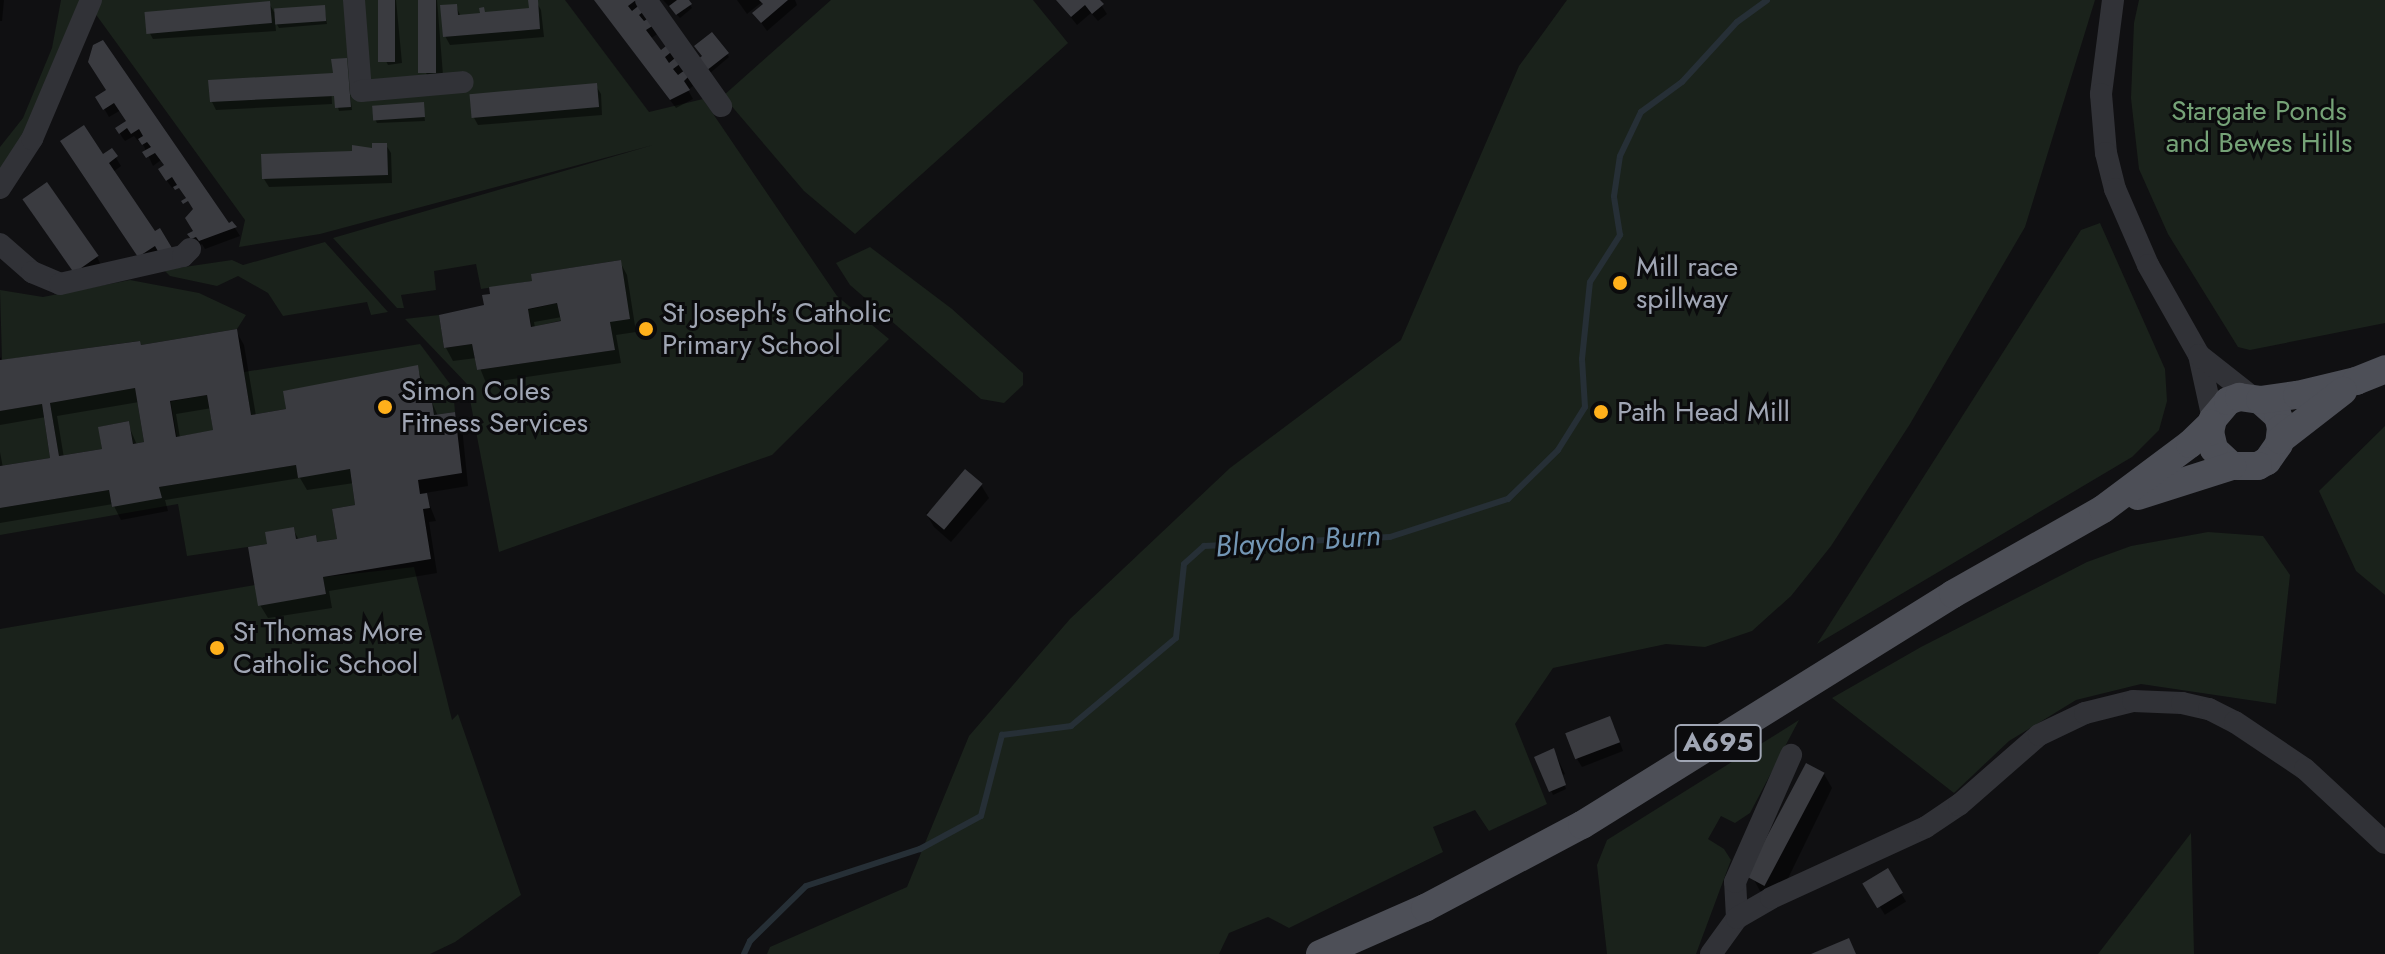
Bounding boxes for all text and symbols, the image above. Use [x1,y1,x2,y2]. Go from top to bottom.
park label: Stargate Ponds and Bewes Hills [2166,94,2352,160]
place label: Mill race spillway [1636,250,1738,316]
marker: Mill race spillway [1611,274,1629,292]
place label: St Joseph's Catholic Primary School [662,296,891,362]
marker: St Joseph's Catholic Primary School [637,320,655,338]
place label: Simon Coles Fitness Services [401,374,588,440]
place label: Path Head Mill [1617,395,1790,429]
marker: Simon Coles Fitness Services [376,398,394,416]
marker: Path Head Mill [1592,403,1610,421]
water label: Blaydon Burn [1214,517,1382,565]
place label: St Thomas More Catholic School [233,615,423,681]
marker: St Thomas More Catholic School [208,639,226,657]
road number: A695 [1674,721,1762,765]

